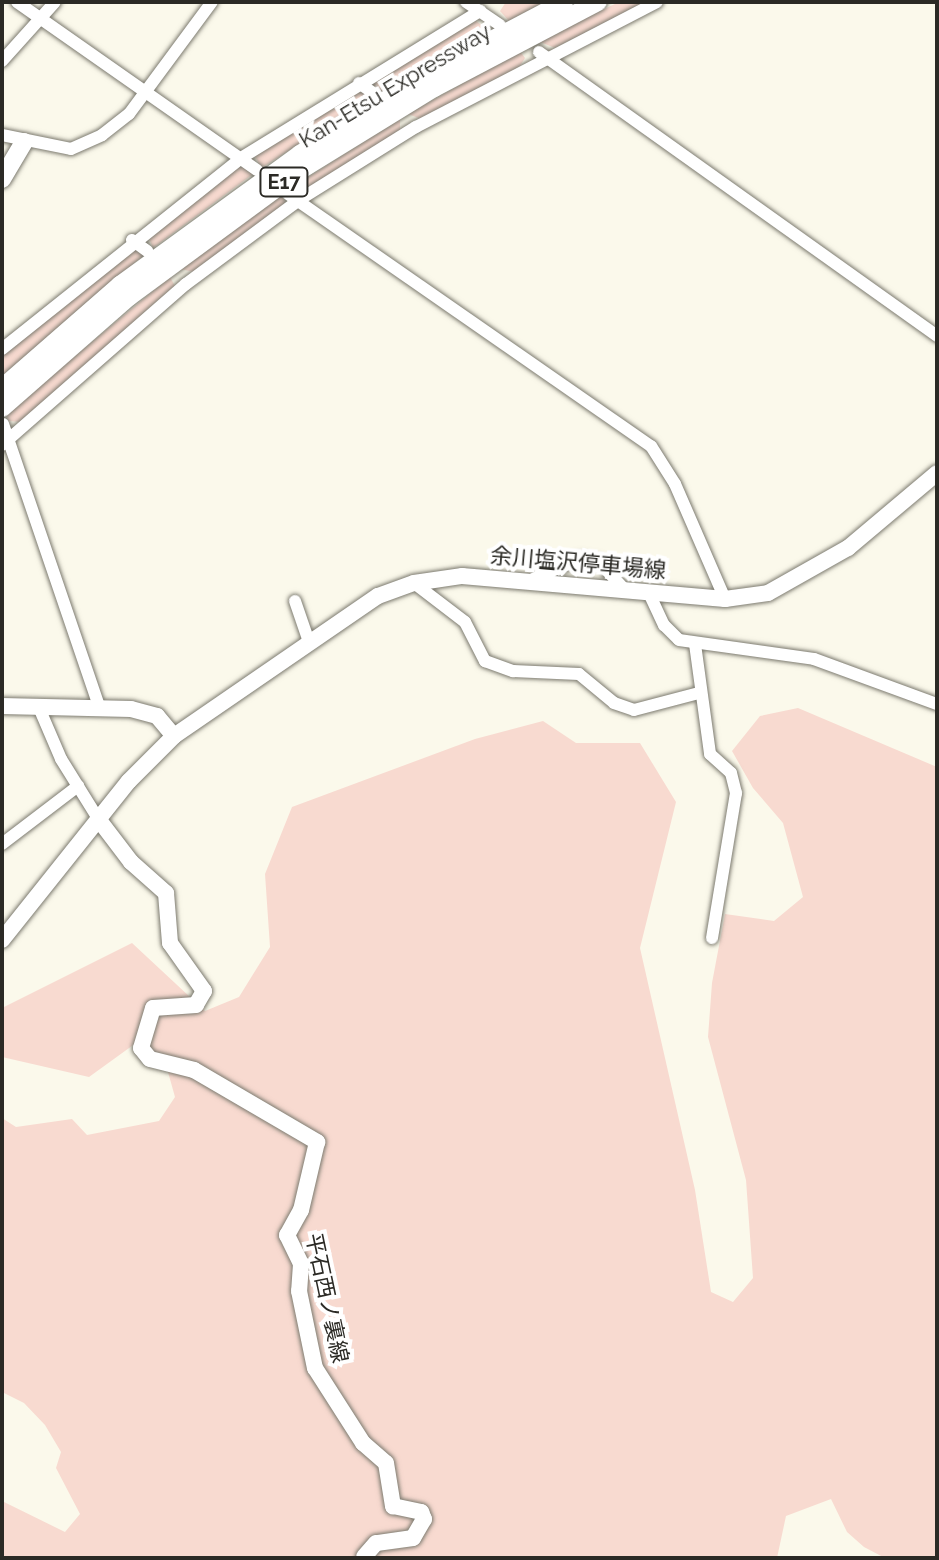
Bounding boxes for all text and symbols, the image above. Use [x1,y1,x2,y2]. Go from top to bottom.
street label: Kan-Etsu Expressway [294,18,496,154]
road number: E17 [258,166,310,198]
street label: 余川塩沢停車場線 [489,542,667,584]
street label: 平石西ノ裏線 [300,1231,354,1365]

